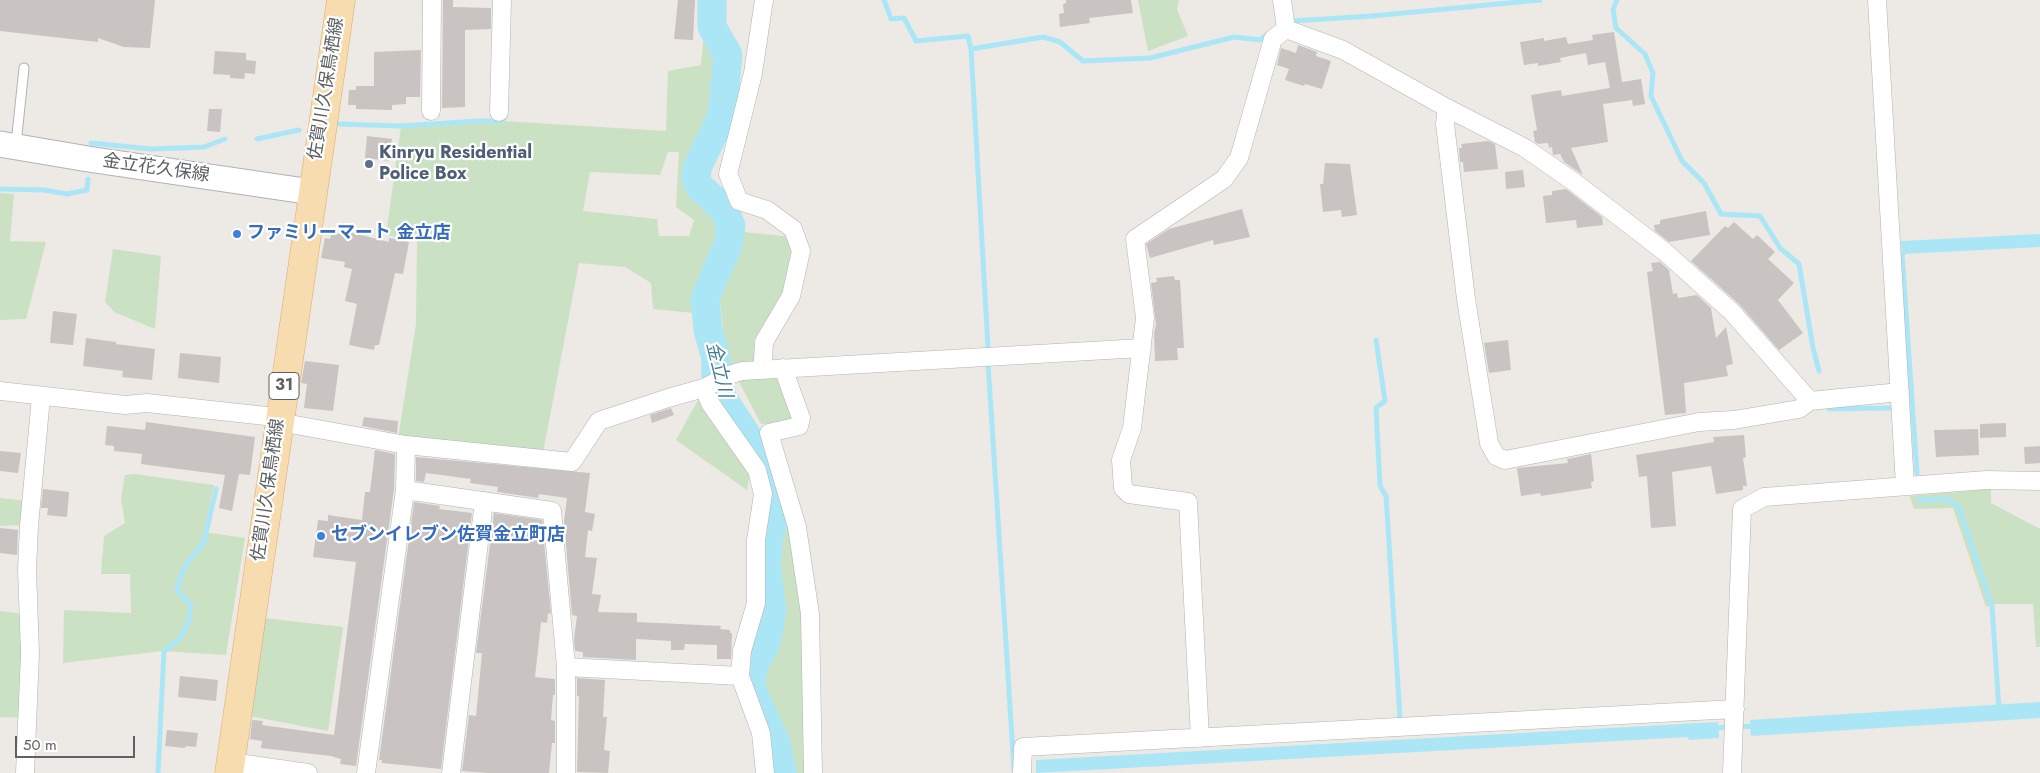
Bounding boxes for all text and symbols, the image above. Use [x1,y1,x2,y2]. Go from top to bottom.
street label: 佐賀川久保鳥栖線 [305,16,349,162]
place label: Kinryu Residential Police Box [379,143,532,186]
street label: 金立花久保線 [101,151,211,187]
marker: Kinryu Residential Police Box [363,158,375,170]
place label: ファミリーマート 金立店 [247,223,450,245]
marker: ファミリーマート 金立店 [231,228,243,240]
water label: 金立川 [700,340,736,400]
road number: 31 [269,372,299,400]
street label: 佐賀川久保鳥栖線 [248,417,290,563]
place label: セブンイレブン佐賀金立町店 [331,525,565,547]
marker: セブンイレブン佐賀金立町店 [315,530,327,542]
scale bar [18,726,138,758]
text: 50 m [23,734,57,756]

